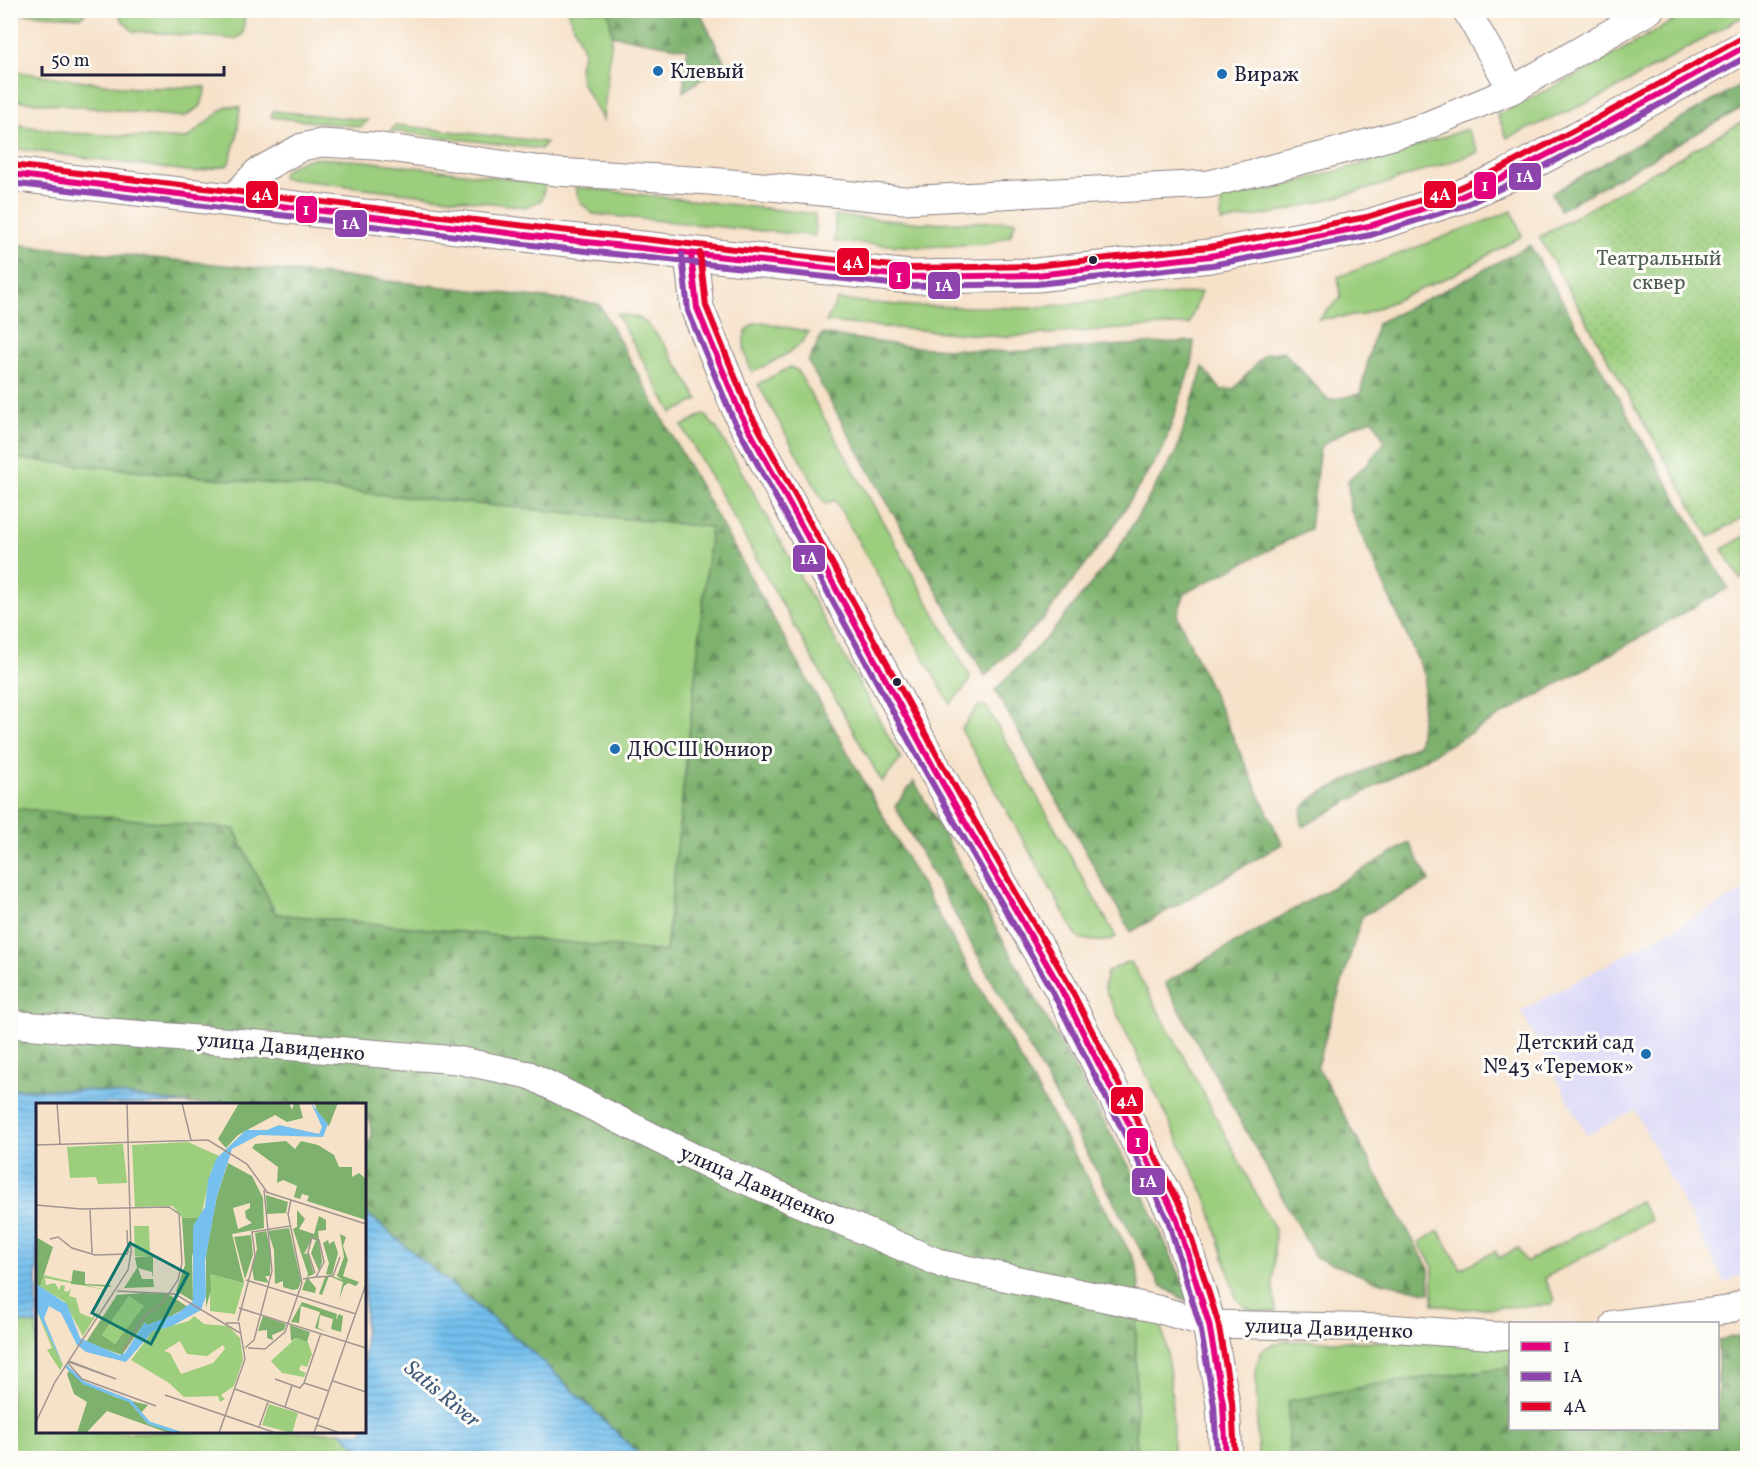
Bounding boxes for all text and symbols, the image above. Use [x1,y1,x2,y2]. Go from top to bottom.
scale bar [42,39,224,77]
text: 50 m [51,49,90,74]
place label: Клевый [670,58,744,87]
place label: Вираж [1234,61,1299,90]
marker: Клевый [651,64,665,78]
marker: Вираж [1215,67,1229,81]
line badge: 1А [1508,162,1542,191]
text: 1А [1516,167,1535,189]
line badge: 1 [1473,171,1497,200]
text: 1 [1482,176,1488,198]
line badge: 4А [245,180,279,209]
line badge: 4А [1423,180,1457,209]
text: 4А [251,185,273,207]
text: 4А [1429,185,1451,207]
line badge: 1 [295,195,318,224]
text: 1 [303,200,309,222]
line badge: 1А [334,209,368,238]
text: 1А [342,214,361,236]
park label: Театральный сквер [1596,245,1722,298]
line badge: 4А [836,247,870,276]
text: 4А [842,253,864,275]
unlabelled marker [1087,254,1099,266]
line badge: 1 [888,261,911,290]
text: 1 [896,267,902,289]
line badge: 1А [927,271,961,300]
text: 1А [935,276,954,298]
line badge: 1А [792,544,826,573]
text: 1А [800,549,819,571]
unlabelled marker [891,676,903,688]
place label: ДЮСШ Юниор [627,736,773,765]
marker: ДЮСШ Юниор [608,742,622,756]
street label: улица Давиденко [196,1026,366,1069]
place label: Детский сад №43 «Теремок» [1483,1029,1634,1082]
marker: Детский сад №43 «Теремок» [1639,1047,1653,1061]
line badge: 4А [1110,1086,1144,1115]
text: 4А [1116,1091,1138,1113]
inset map [36,1103,366,1433]
line badge: 1 [1126,1127,1149,1155]
text: 1 [1135,1132,1141,1154]
street label: улица Давиденко [675,1139,840,1234]
line badge: 1А [1131,1167,1166,1196]
text: 1А [1139,1172,1158,1194]
street label: улица Давиденко [1244,1312,1414,1347]
legend [1509,1322,1719,1430]
text: 1 [1563,1335,1570,1360]
water label: Satis River [397,1354,487,1436]
text: 1А [1563,1365,1583,1390]
text: 4А [1563,1395,1587,1420]

